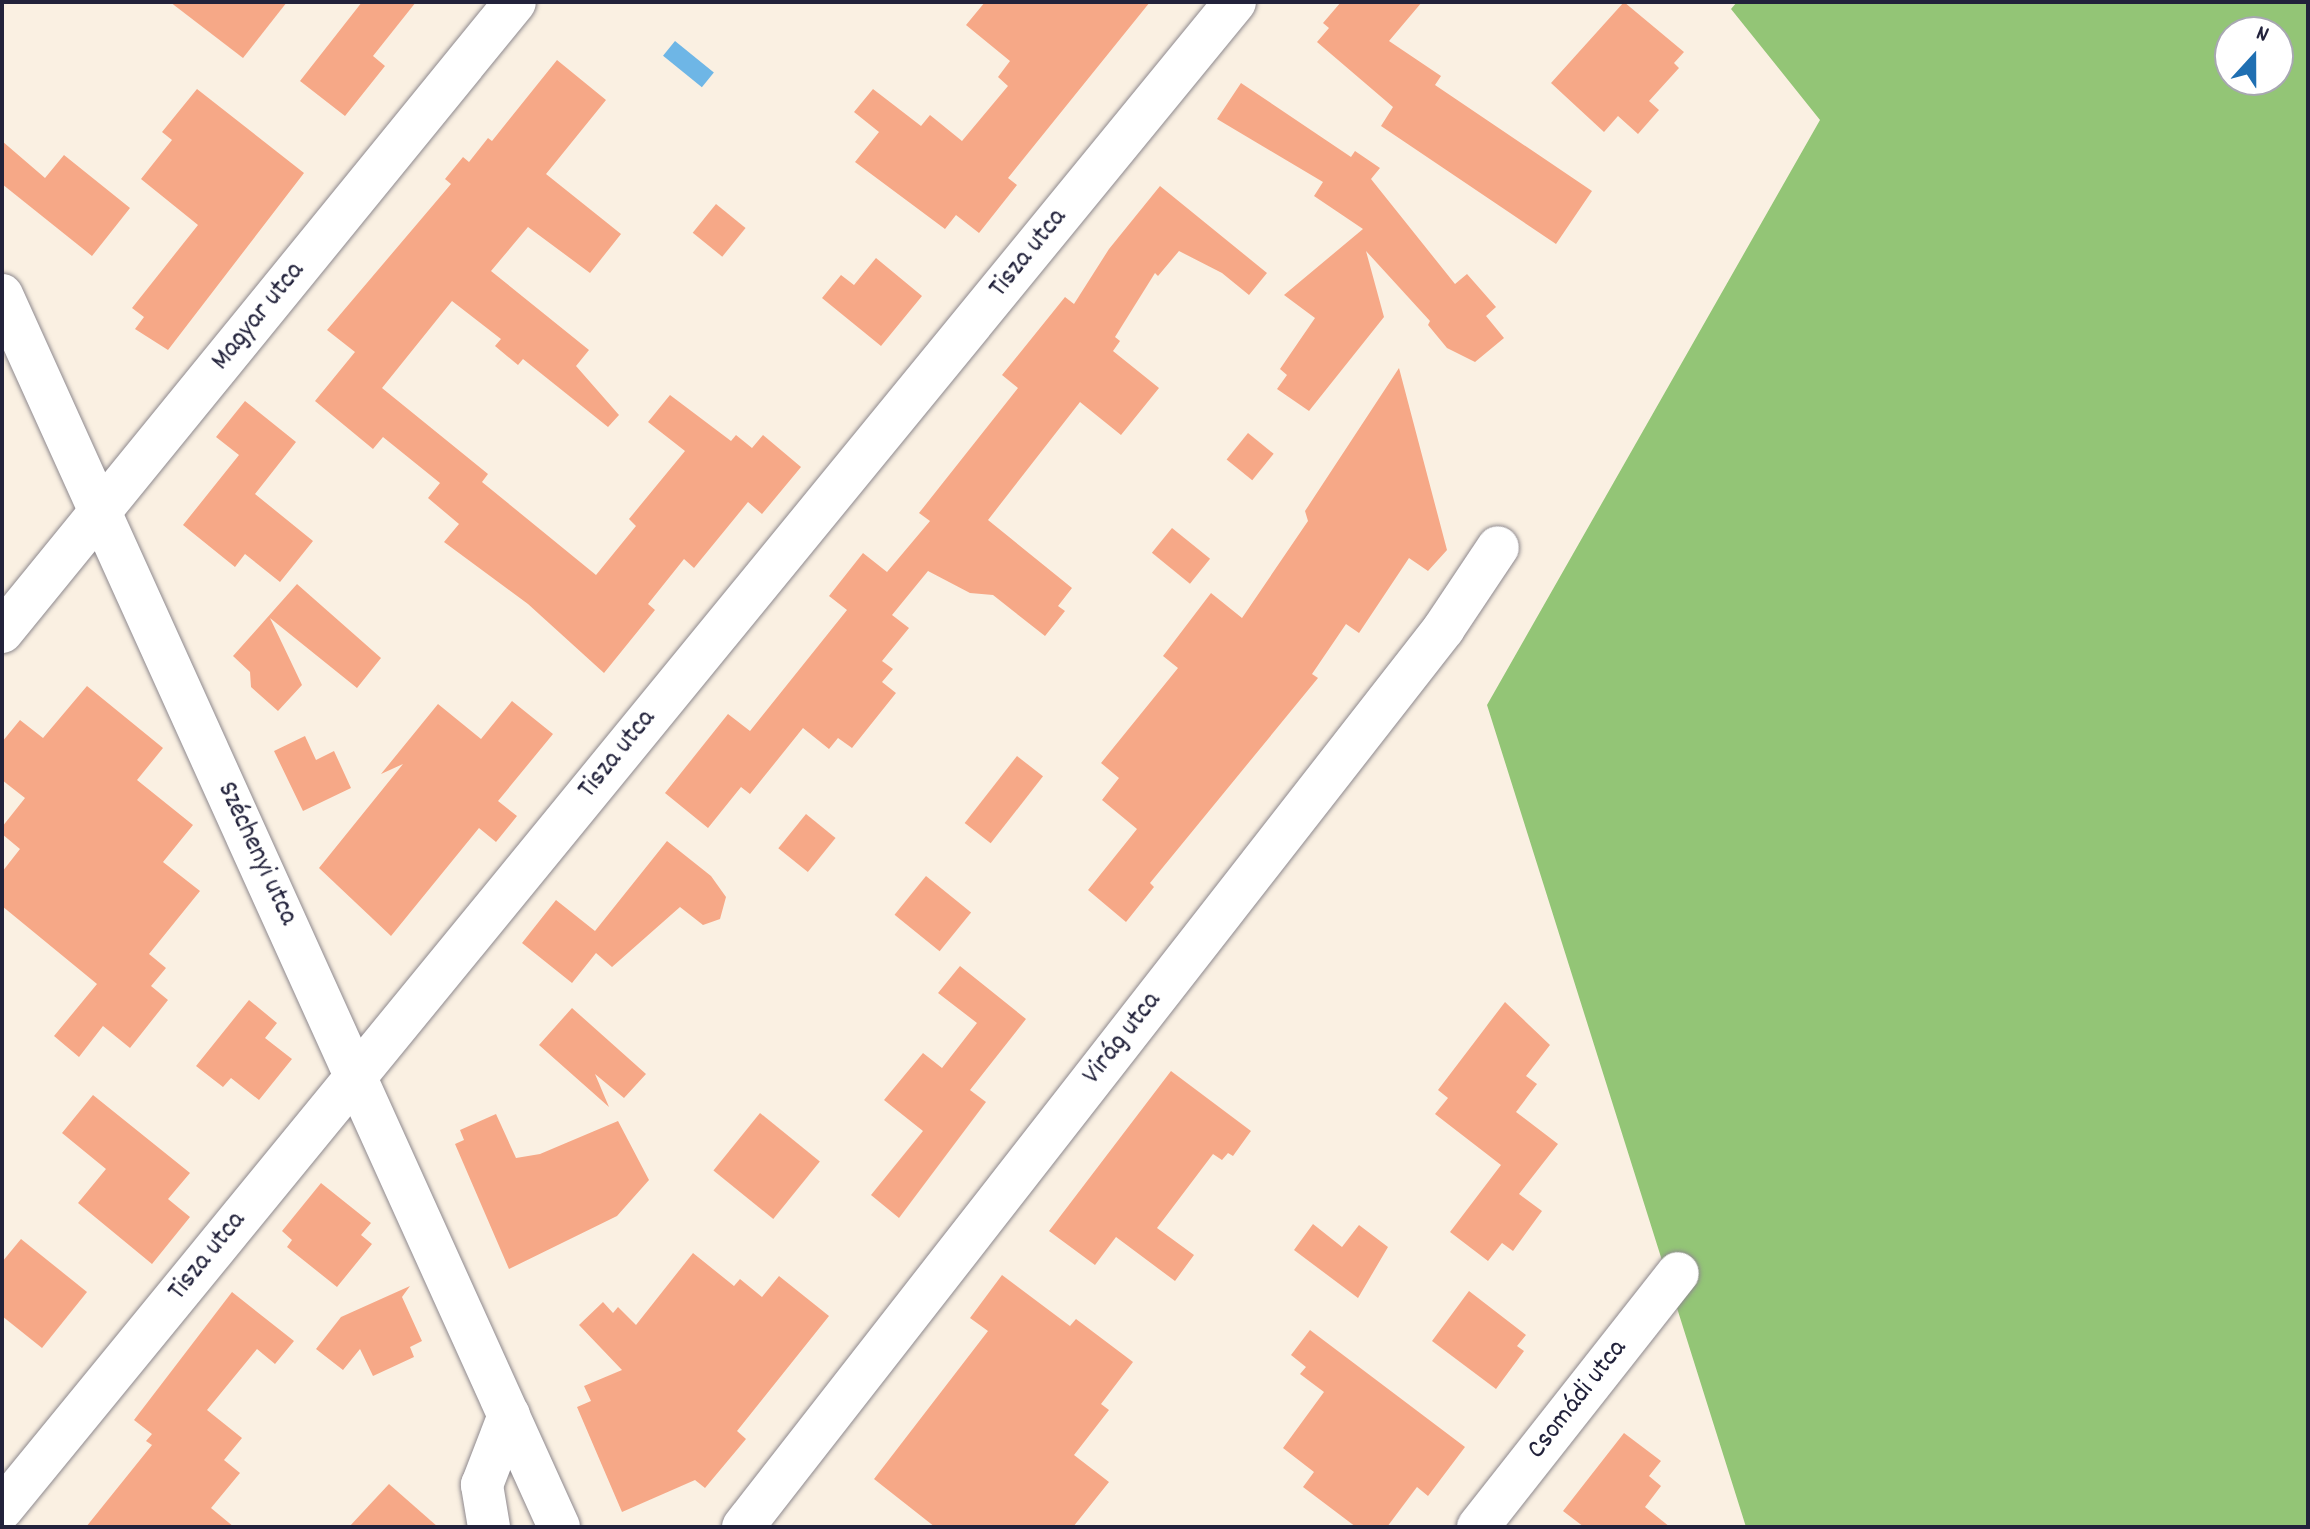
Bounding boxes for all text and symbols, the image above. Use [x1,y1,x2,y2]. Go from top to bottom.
north arrow [2214,16,2294,96]
text: N [2251,19,2273,51]
street label: Tisza utca [983,203,1075,305]
street label: Magyar utca [205,256,313,378]
street label: Tisza utca [572,704,664,806]
street label: Széchenyi utca [208,777,304,931]
street label: Virág utca [1076,986,1170,1092]
street label: Tisza utca [162,1206,254,1308]
street label: Csomádi utca [1521,1333,1635,1467]

